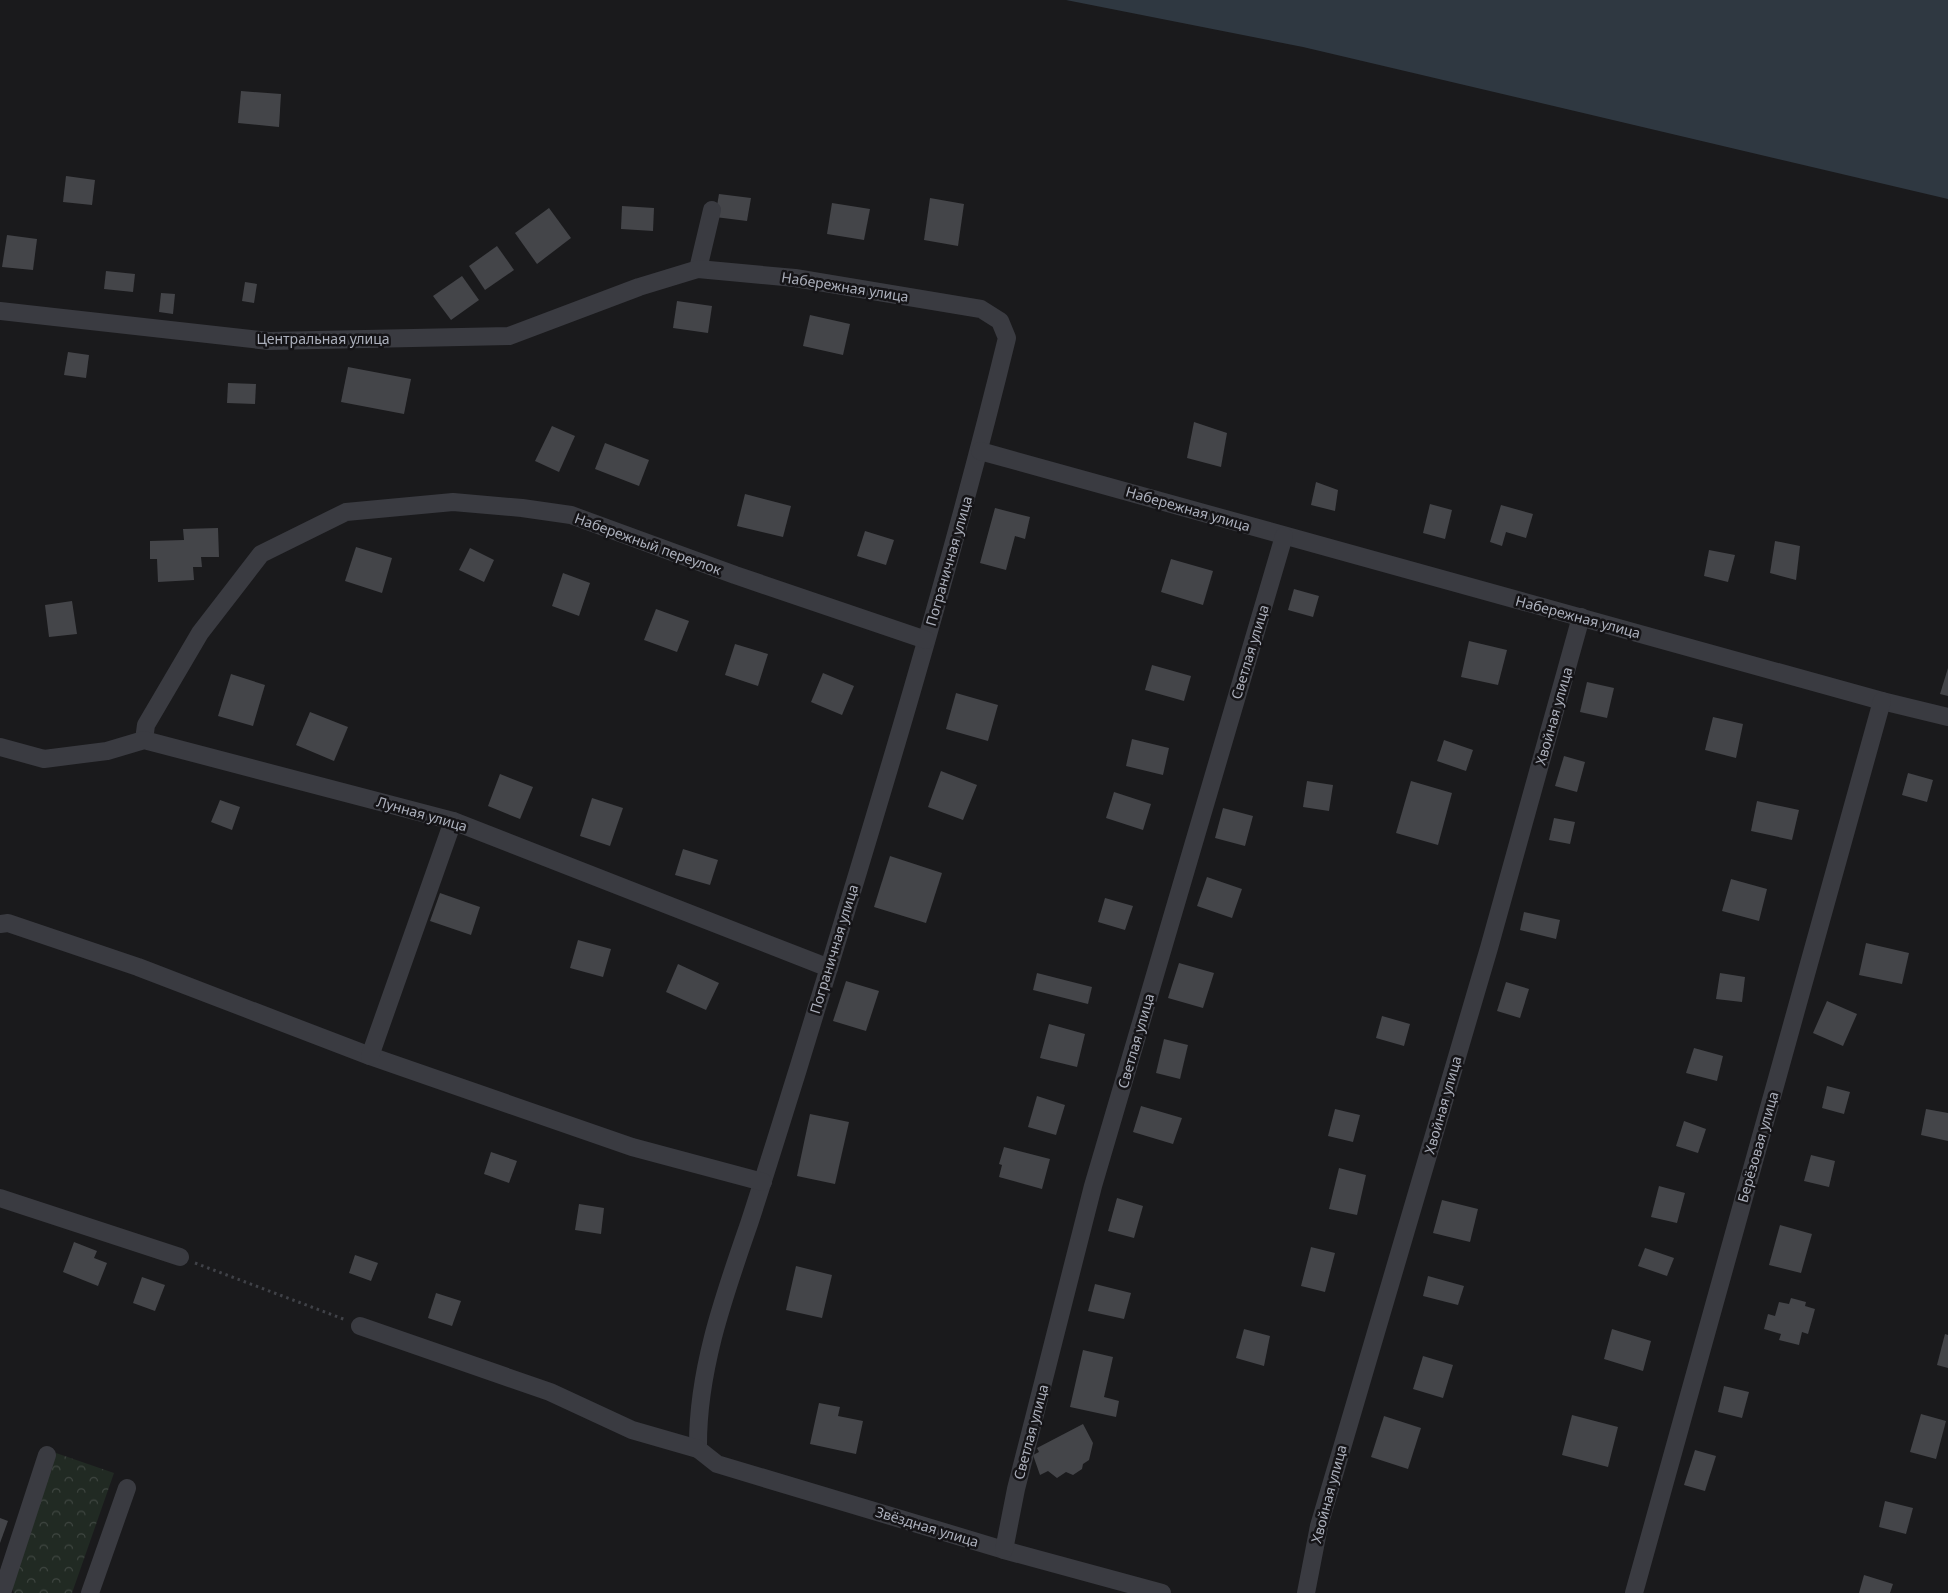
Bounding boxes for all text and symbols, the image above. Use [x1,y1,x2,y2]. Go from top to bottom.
street label: Набережная улица [780,267,910,306]
street label: Центральная улица [256,329,390,348]
street label: Набережная улица [1124,482,1253,535]
street label: Пограничная улица [921,494,976,628]
street label: Набережный переулок [572,508,725,579]
street label: Набережная улица [1514,591,1643,642]
street label: Светлая улица [1226,602,1273,701]
street label: Хвойная улица [1530,665,1577,767]
street label: Лунная улица [375,792,470,836]
street label: Пограничная улица [805,882,862,1016]
street label: Светлая улица [1113,991,1158,1091]
street label: Хвойная улица [1419,1054,1466,1156]
street label: Берёзовая улица [1733,1089,1782,1205]
street label: Светлая улица [1009,1382,1052,1482]
street label: Хвойная улица [1306,1443,1351,1545]
street label: Звёздная улица [873,1502,981,1551]

